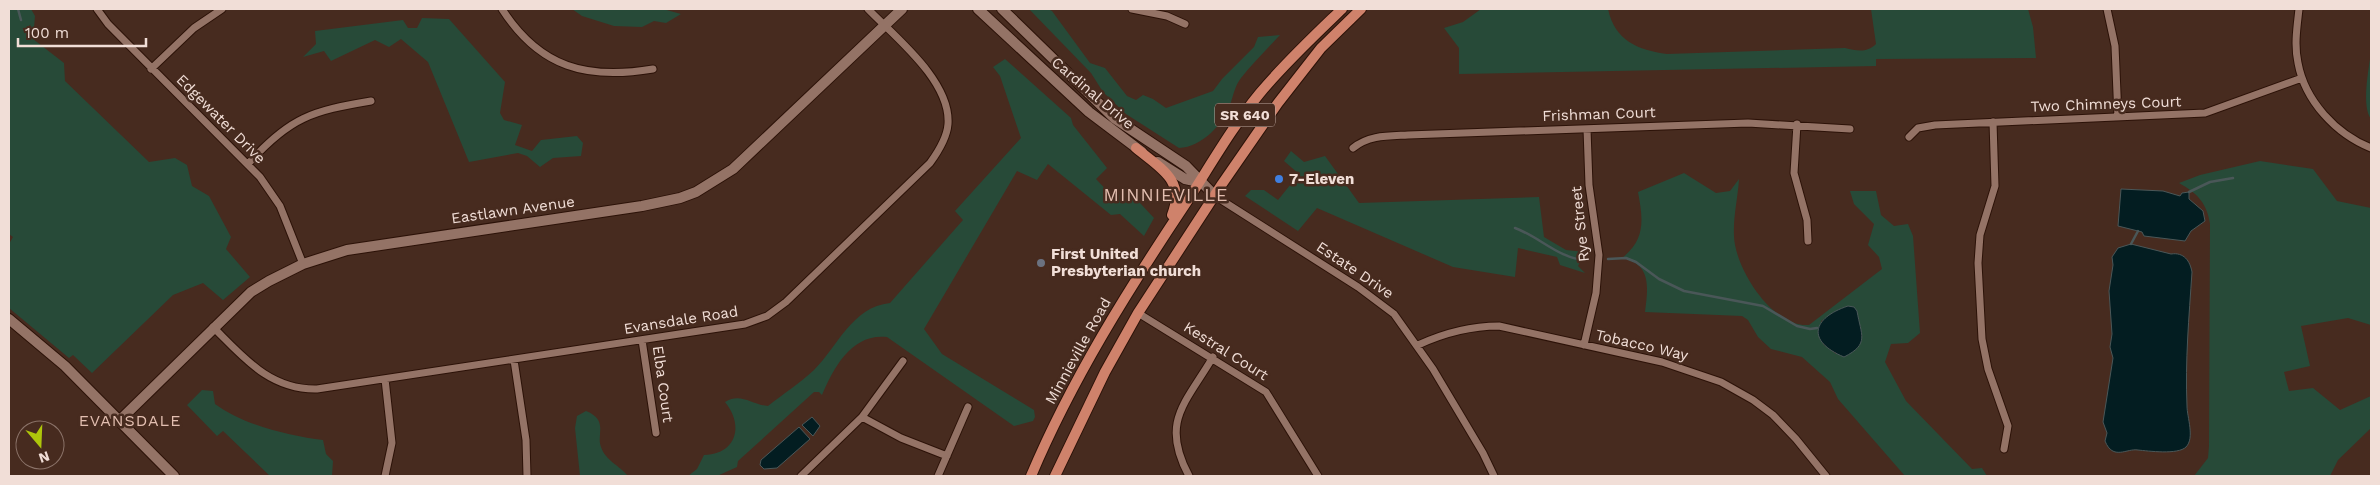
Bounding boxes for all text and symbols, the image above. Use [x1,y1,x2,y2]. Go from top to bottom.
scale bar [18,15,145,47]
text: 100 m [25,24,69,42]
street label: Cardinal Drive [1048,53,1138,133]
street label: Edgewater Drive [173,71,269,167]
street label: Two Chimneys Court [2030,92,2182,116]
street label: Frishman Court [1542,103,1657,125]
road number: SR 640 [1215,104,1275,126]
place label: 7-Eleven [1289,170,1354,188]
marker: 7-Eleven [1273,173,1285,185]
district label: MINNIEVILLE [1104,184,1228,205]
street label: Rye Street [1567,185,1593,263]
street label: Eastlawn Avenue [450,192,576,228]
street label: Estate Drive [1313,238,1397,302]
place label: First United Presbyterian church [1051,245,1201,280]
marker: First United Presbyterian church [1035,257,1047,269]
street label: Minnieville Road [1041,295,1115,407]
street label: Evansdale Road [623,302,739,338]
street label: Kestral Court [1180,318,1272,384]
street label: Tobacco Way [1594,326,1690,364]
street label: Elba Court [649,344,677,424]
district label: EVANSDALE [79,411,181,430]
north arrow [15,420,65,470]
text: N [37,448,52,467]

